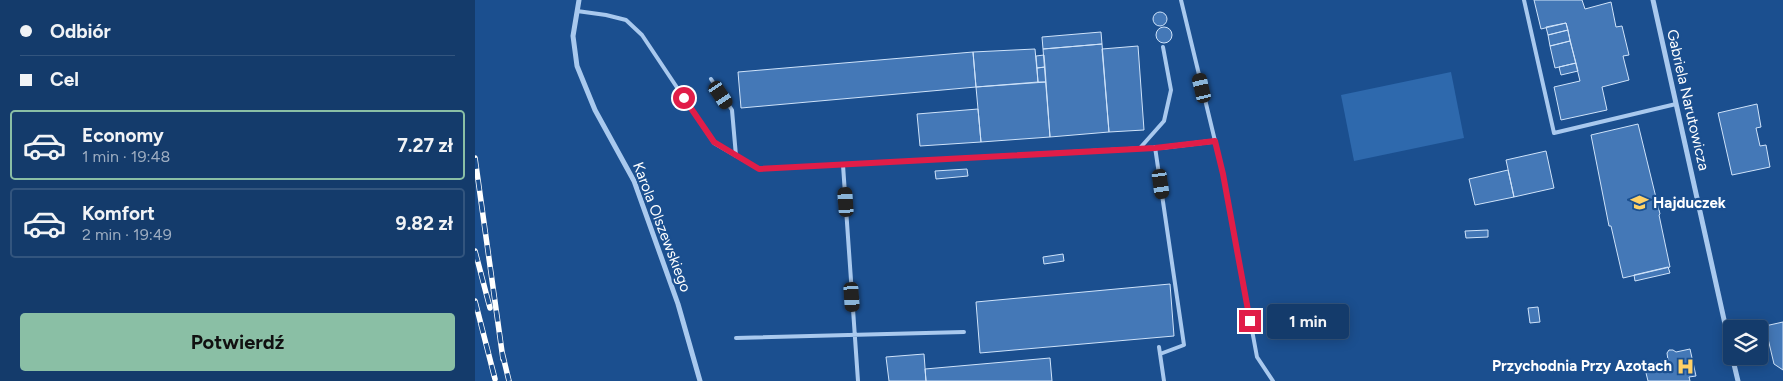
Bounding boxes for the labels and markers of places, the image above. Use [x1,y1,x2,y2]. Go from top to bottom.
school or university icon: Hajduczek [1629,193,1649,213]
place label: Hajduczek [1653,194,1726,212]
hospital icon: Przychodnia Przy Azotach [1676,356,1696,376]
place label: Przychodnia Przy Azotach [1492,357,1672,375]

